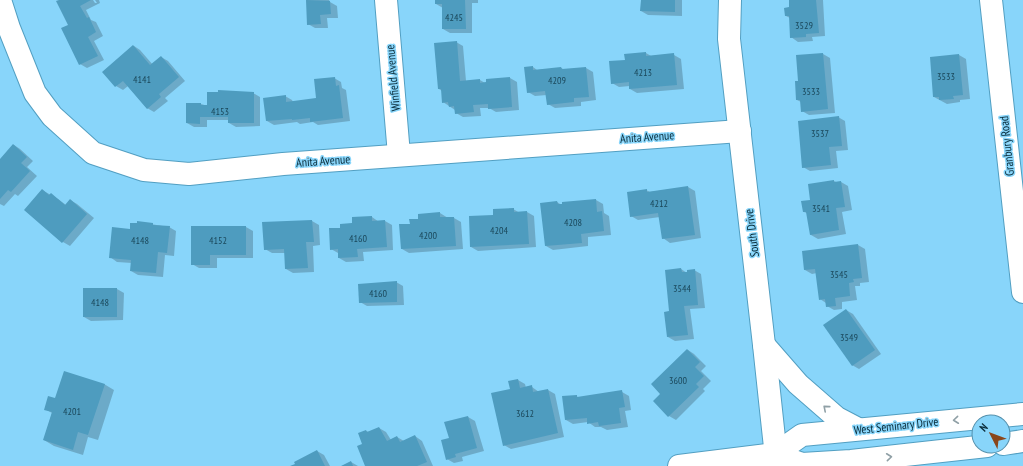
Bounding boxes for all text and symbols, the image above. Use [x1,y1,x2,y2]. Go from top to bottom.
house number: 4245 [445,11,463,24]
house number: 3529 [795,19,813,32]
street label: Winfield Avenue [382,44,403,112]
house number: 4213 [634,66,652,79]
house number: 3533 [937,70,955,83]
house number: 4141 [133,73,151,86]
house number: 4209 [548,74,566,87]
house number: 3533 [802,85,820,98]
house number: 4153 [211,105,229,118]
street label: Granbury Road [996,115,1017,177]
street label: Anita Avenue [619,127,675,146]
house number: 3537 [811,127,829,140]
street label: Anita Avenue [295,151,351,170]
house number: 4212 [650,197,668,210]
house number: 3541 [812,202,830,215]
street label: South Drive [741,208,762,258]
house number: 4208 [564,216,582,229]
house number: 4204 [490,224,509,237]
house number: 4200 [419,229,438,242]
house number: 4160 [349,232,368,245]
house number: 4148 [131,234,149,247]
house number: 4152 [209,234,227,247]
house number: 3545 [830,268,848,281]
house number: 3544 [673,282,692,295]
house number: 4160 [369,287,388,300]
house number: 4148 [91,296,109,309]
house number: 3549 [840,331,858,344]
house number: 3600 [669,374,688,387]
house number: 4201 [63,405,81,418]
one-way arrow [823,405,831,412]
house number: 3612 [516,407,534,420]
street label: West Seminary Drive [853,414,939,437]
north arrow [971,414,1011,454]
one-way arrow [953,415,959,424]
text: N [976,420,991,434]
one-way arrow [886,453,892,462]

